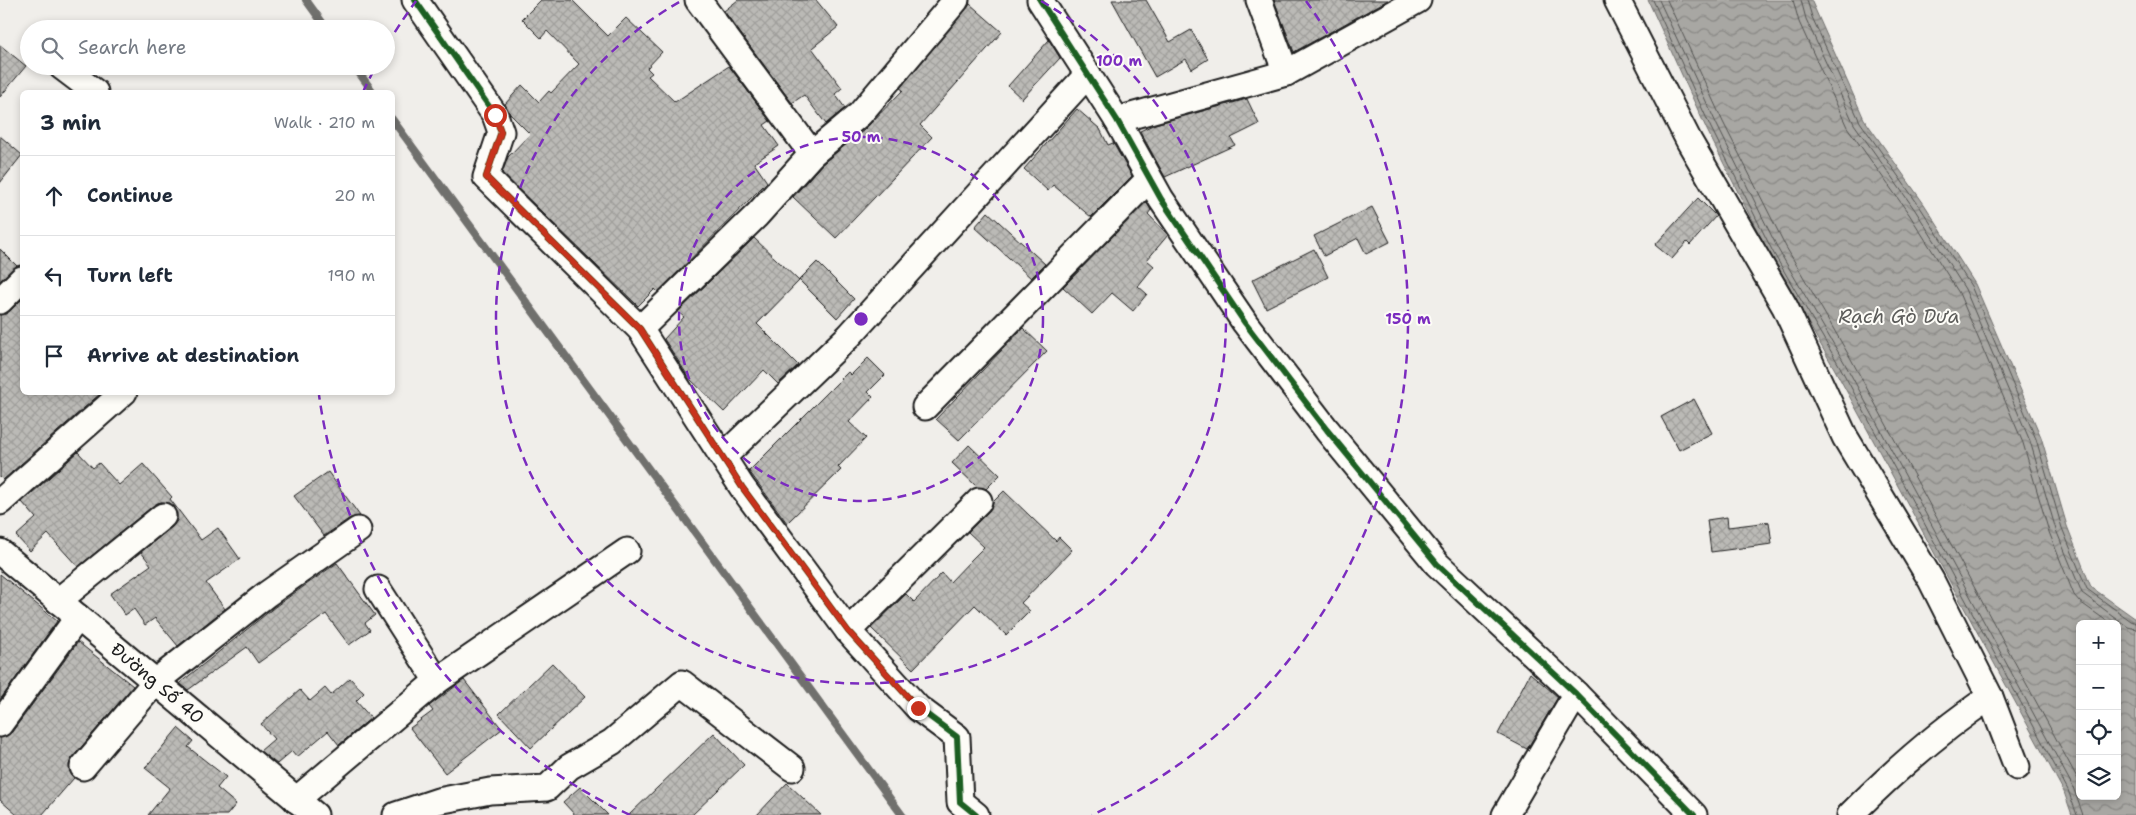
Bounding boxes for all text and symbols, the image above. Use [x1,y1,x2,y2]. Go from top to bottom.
search box [20,20,395,75]
icon: search [38,34,66,62]
text: Search here [78,35,187,60]
text: 100 m [1096,51,1142,71]
route start [484,104,507,127]
text: 3 min [40,109,101,137]
text: Walk · 210 m [274,112,375,133]
text: 50 m [842,127,881,147]
icon: ahead [40,182,68,210]
text: Continue [87,183,173,208]
text: 20 m [334,185,375,206]
icon: left [40,262,68,290]
text: Turn left [87,263,173,288]
text: 190 m [328,265,375,286]
water label: Rạch Gò Dưa [1838,304,1960,329]
text: 150 m [1385,309,1431,329]
centre of rings [852,310,870,328]
icon: arrive [40,342,68,370]
text: Arrive at destination [87,343,299,368]
map controls [2076,620,2121,800]
button: + [2076,620,2121,665]
street label: Đường Số 40 [106,637,209,729]
button: − [2076,665,2121,710]
route end [907,697,930,720]
button: locate [2076,710,2121,755]
button: layers [2076,755,2121,800]

